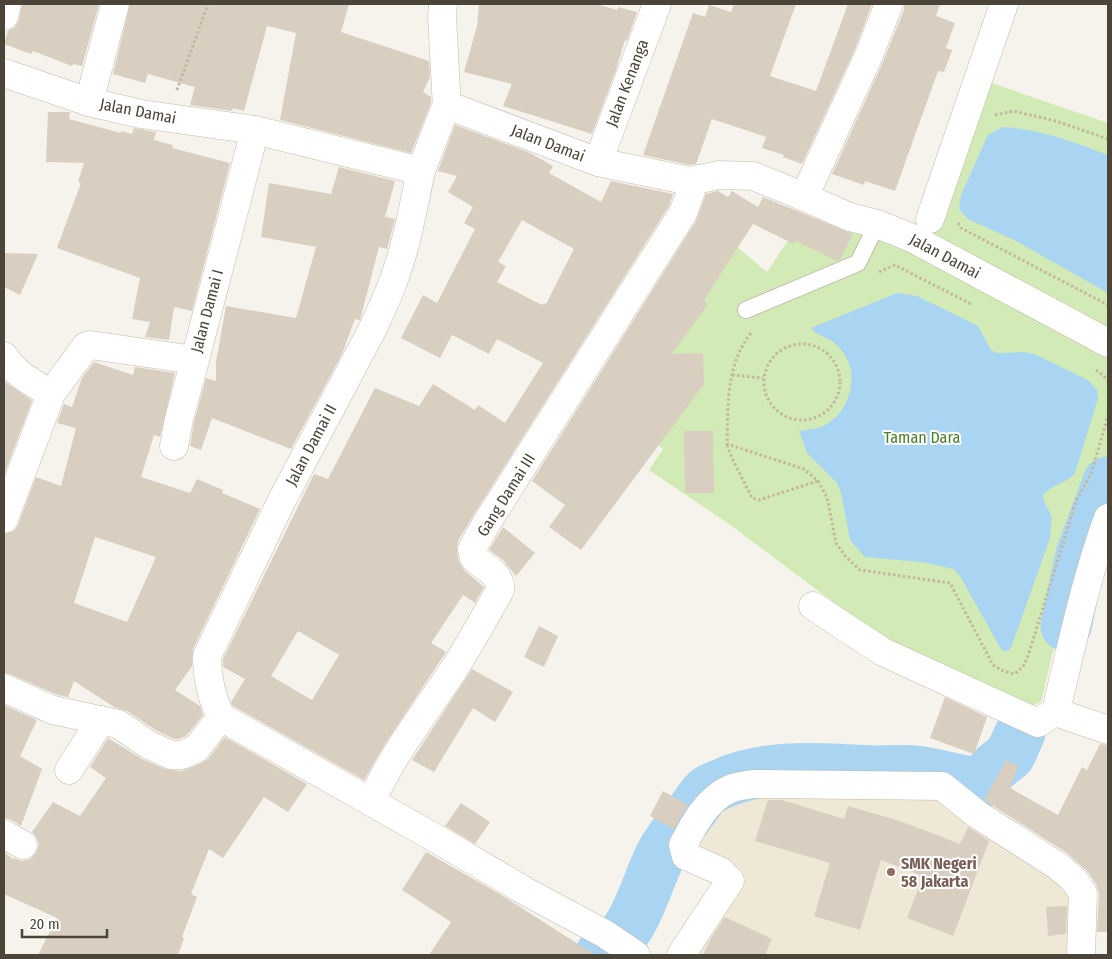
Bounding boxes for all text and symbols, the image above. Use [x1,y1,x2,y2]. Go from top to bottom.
street label: Jalan Kenanga [602,36,652,129]
street label: Jalan Damai [98,94,178,128]
street label: Jalan Damai [508,120,588,166]
street label: Jalan Damai [906,229,984,283]
street label: Jalan Damai I [187,267,227,355]
street label: Jalan Damai II [282,401,340,489]
park label: Taman Dara [884,428,960,447]
street label: Gang Damai III [473,450,539,540]
place label: SMK Negeri 58 Jakarta [901,854,977,891]
marker: SMK Negeri 58 Jakarta [885,866,897,878]
scale bar [22,906,108,938]
text: 20 m [30,915,60,933]

